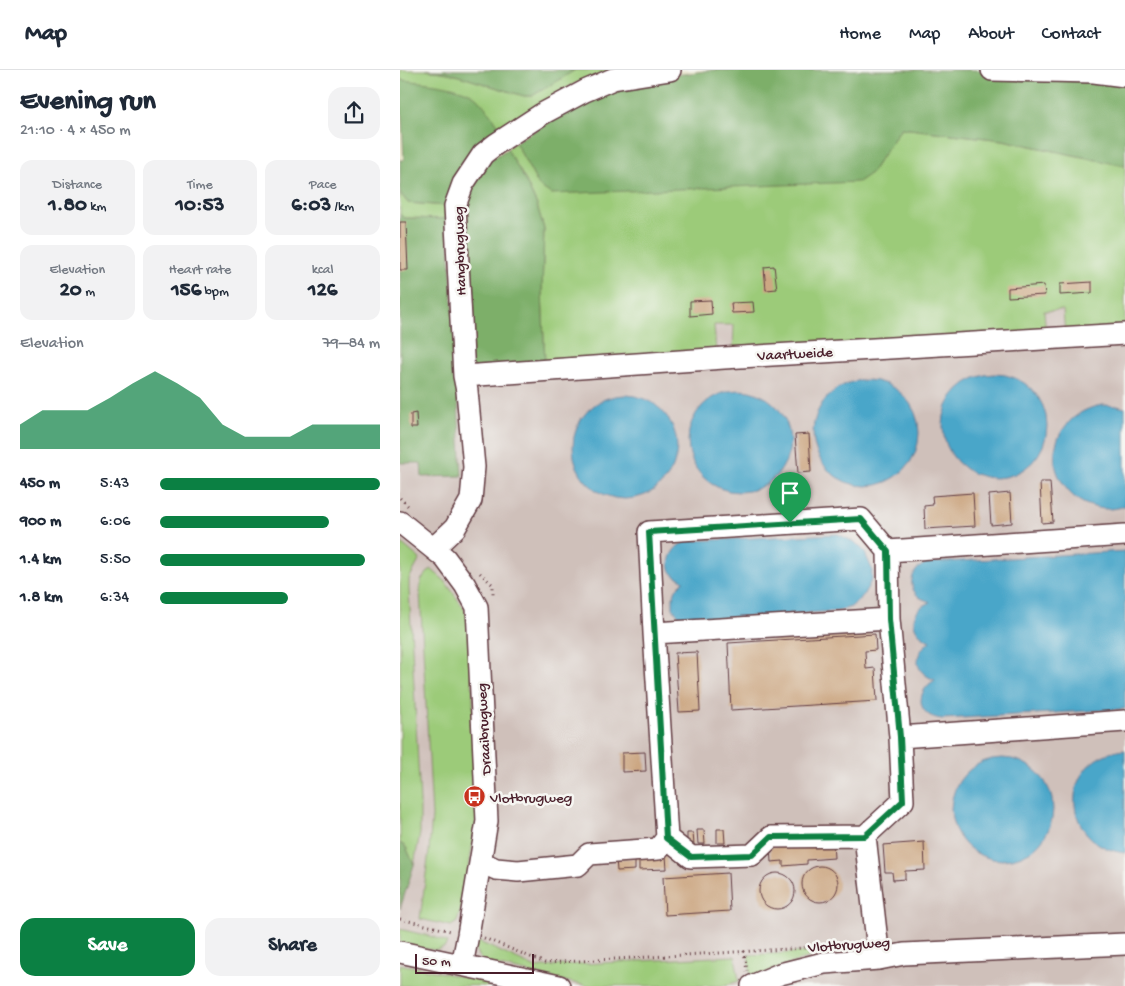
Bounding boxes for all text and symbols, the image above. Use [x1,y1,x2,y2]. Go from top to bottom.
text: Map [25,20,67,49]
text: Home [839,24,881,45]
text: Map [909,24,940,45]
text: About [968,24,1014,45]
text: Contact [1042,24,1100,45]
text: Evening run [20,86,156,119]
button: share [328,87,380,139]
text: 21:10 · 4 × 450 m [20,122,131,141]
text: Distance [53,177,102,194]
text: Time [187,177,213,194]
text: Pace [309,177,336,194]
text: 1.80 [48,194,87,219]
text: 10:53 [176,194,224,219]
text: 6:03 [291,194,331,219]
text: km [87,199,106,216]
text: /km [331,199,354,216]
street label: Hangbrugweg [450,206,472,296]
text: Elevation [50,262,105,279]
text: Heart rate [169,262,231,279]
text: kcal [312,262,334,279]
text: 20 [60,279,82,304]
text: 156 [171,279,201,304]
text: 126 [308,279,337,304]
text: m [82,284,95,301]
text: bpm [201,284,229,301]
text: Elevation [20,335,84,354]
text: 79–84 m [322,335,380,354]
street label: Vaartweide [756,344,834,366]
pin [769,472,811,523]
text: 450 m [20,475,60,494]
text: 5:43 [100,475,129,494]
icon: arrive [776,479,804,507]
text: 900 m [20,513,61,532]
text: 6:06 [100,513,130,532]
text: 1.4 km [20,551,61,570]
text: 5:50 [100,551,131,570]
text: 1.8 km [20,589,63,608]
text: 6:34 [100,589,129,608]
street label: Draaibrugweg [474,683,496,776]
bus stop icon: Vlotbrugweg [462,785,486,809]
place label: Vlotbrugweg [489,790,572,808]
button: Save [20,918,195,976]
button: Share [205,918,380,976]
street label: Vlotbrugweg [806,934,891,958]
scale bar [415,951,534,974]
text: 50 m [422,954,451,971]

